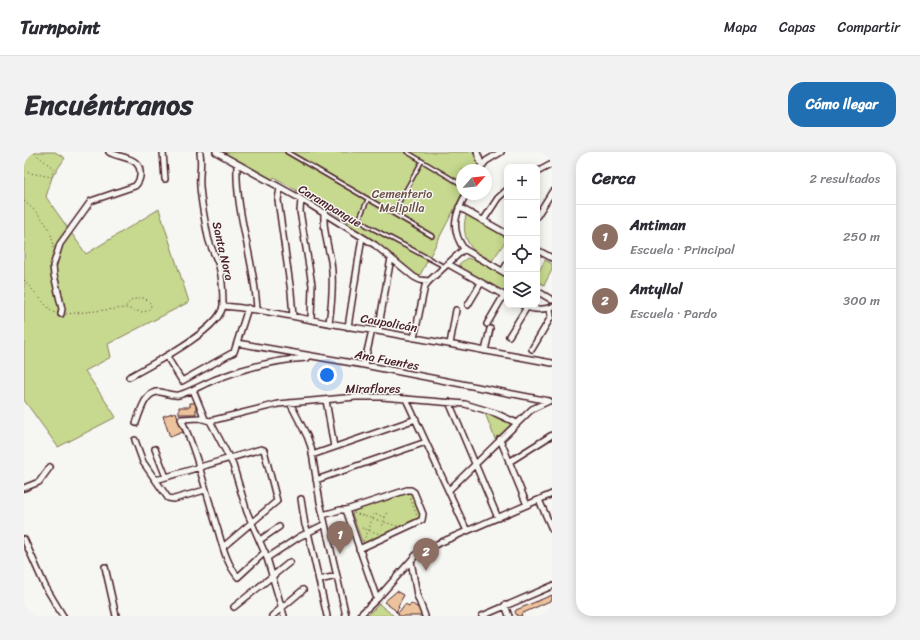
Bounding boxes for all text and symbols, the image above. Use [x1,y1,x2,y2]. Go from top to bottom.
text: Turnpoint [20,11,101,44]
text: Mapa [724,15,757,40]
text: Capas [779,15,816,40]
text: Compartir [838,15,900,40]
text: Encuéntranos [24,80,193,129]
button: Cómo llegar [788,82,896,127]
text: Cerca [592,163,635,193]
north arrow [456,164,492,200]
map controls [504,164,540,308]
button: + [504,164,540,200]
text: 2 resultados [809,167,880,190]
street label: Carampangue [294,178,366,234]
park label: Cementerio Melipilla [372,183,432,219]
button: − [504,200,540,236]
text: Antiman [630,212,686,238]
street label: Santa Nora [206,219,240,283]
text: 1 [602,225,608,248]
text: 250 m [843,225,880,248]
button: locate [504,236,540,272]
text: Escuela · Principal [630,238,735,261]
button: layers [504,272,540,308]
text: Antyllal [630,276,683,302]
text: 2 [601,289,609,312]
text: 300 m [843,289,880,312]
text: Escuela · Pardo [630,302,717,325]
street label: Caupolicán [359,307,420,339]
street label: Ana Fuentes [352,343,422,377]
your location [317,365,337,385]
street label: Miraflores [345,378,401,400]
pin: 1 [327,521,353,554]
pin: 2 [413,538,439,571]

